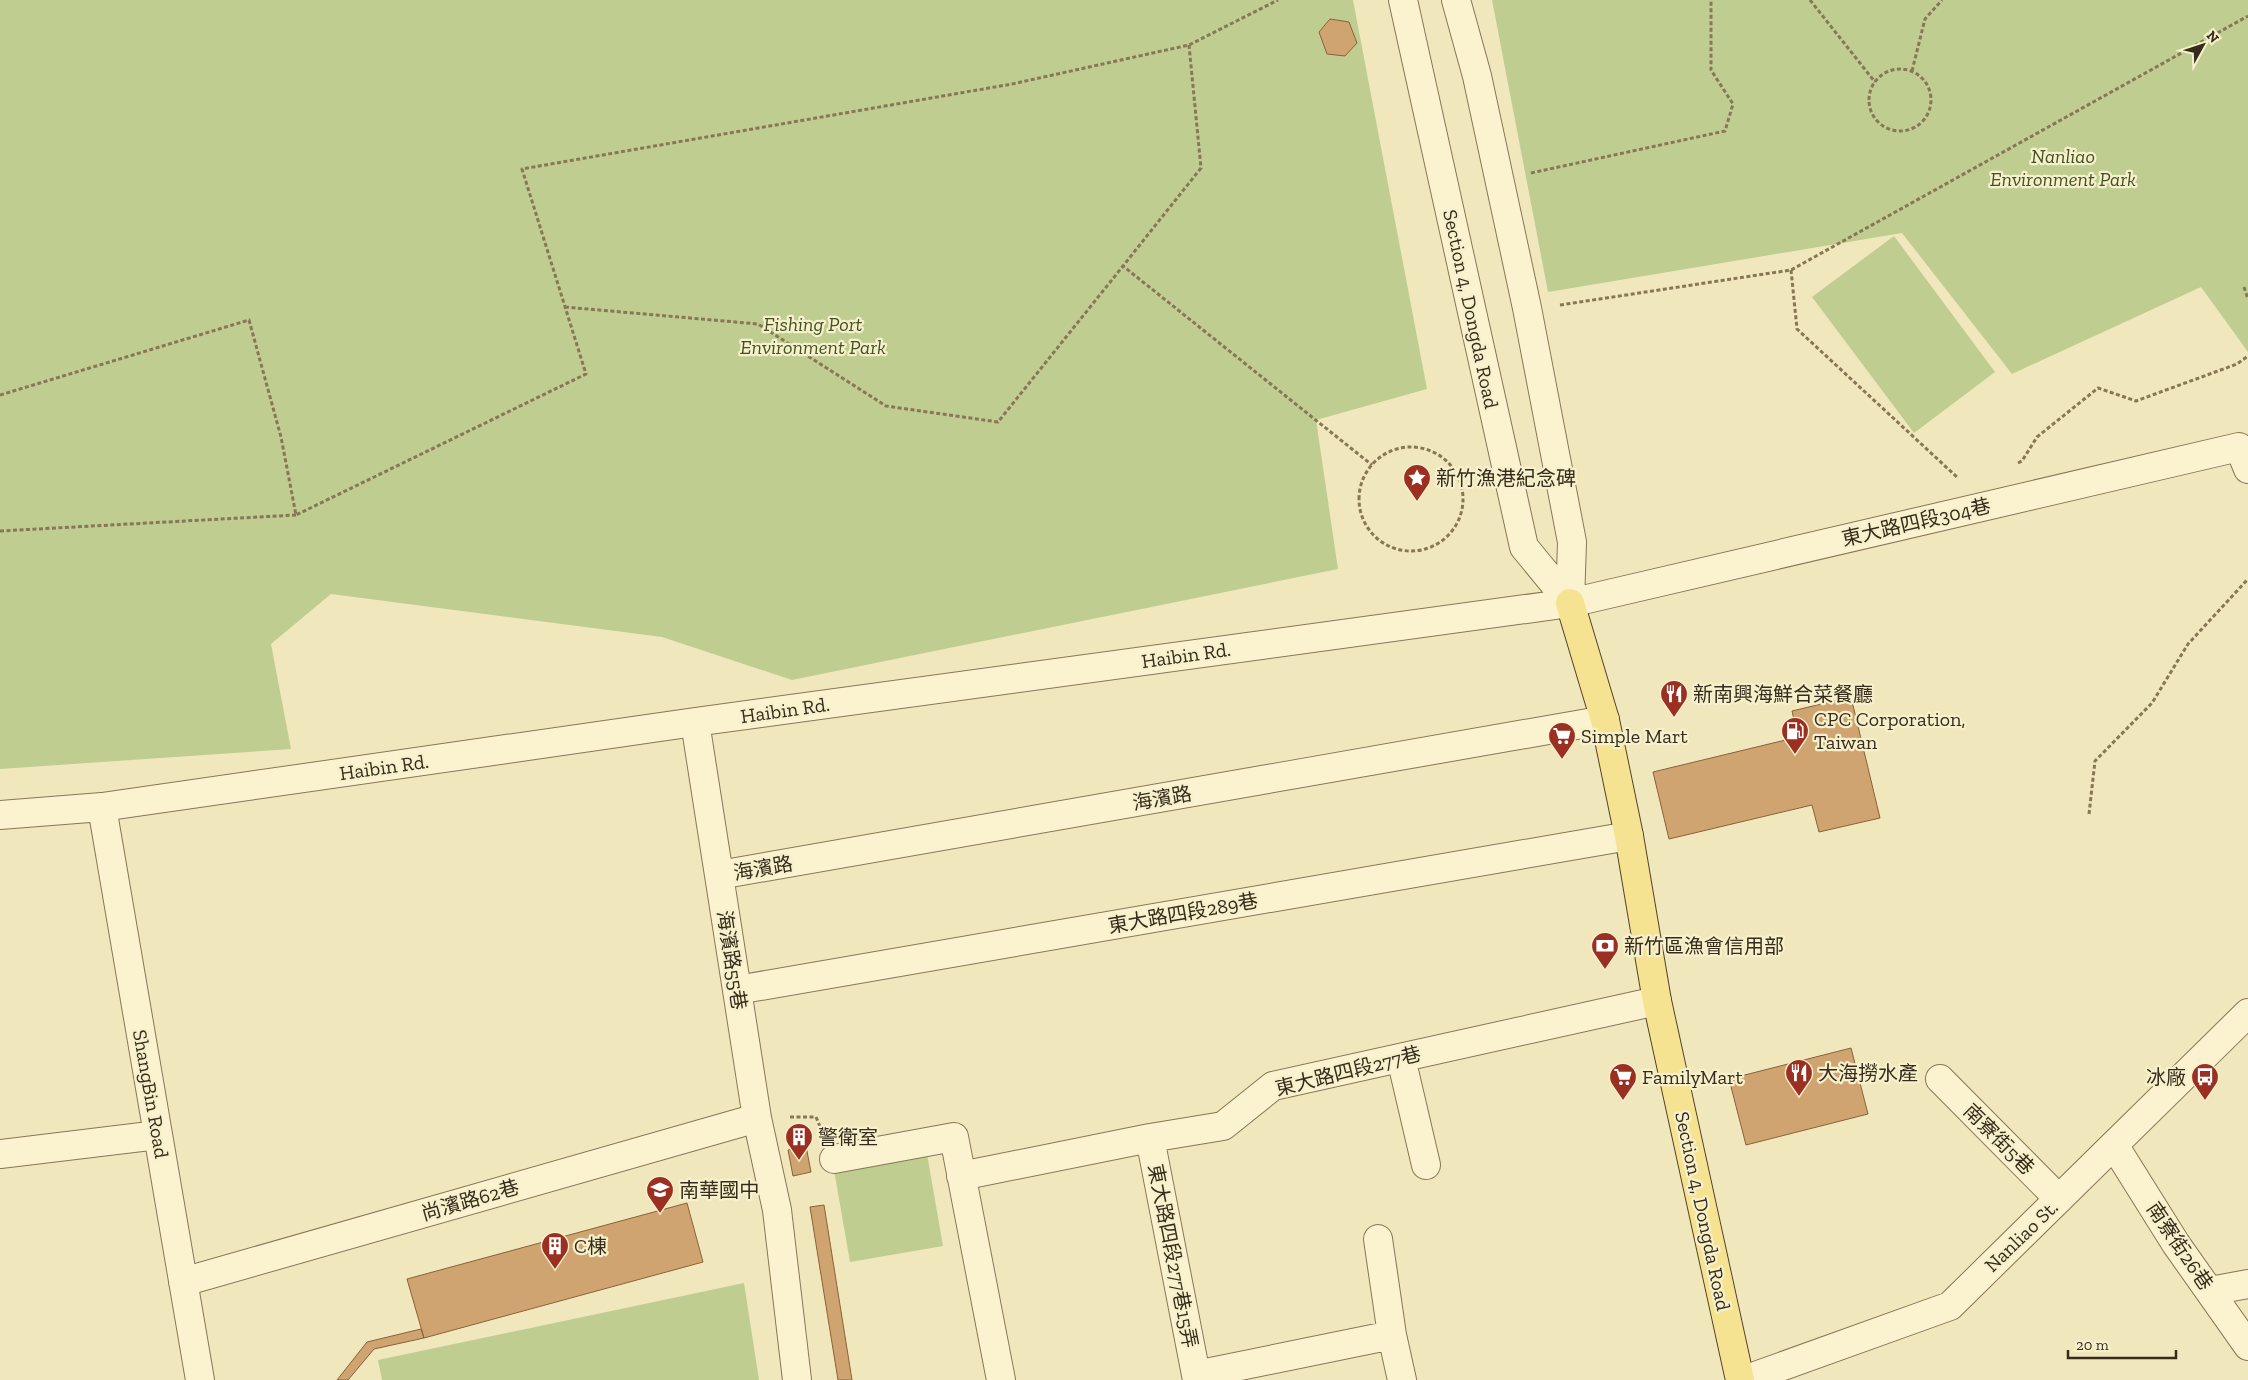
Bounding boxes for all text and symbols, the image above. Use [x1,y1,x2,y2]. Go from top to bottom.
north arrow [2178,20,2228,70]
text: N [2203,27,2223,47]
park label: Nanliao Environment Park [1990,144,2136,191]
street label: Section 4, Dongda Road [1438,207,1504,411]
park label: Fishing Port Environment Park [740,312,886,359]
place icon: 新竹漁港紀念碑 [1402,463,1432,502]
place label: 新竹漁港紀念碑 [1436,466,1576,490]
street label: 東大路四段304巷 [1839,493,1993,551]
street label: Haibin Rd. [1140,637,1232,673]
restaurant icon: 新南興海鮮合菜餐廳 [1659,679,1689,718]
place label: 新南興海鮮合菜餐廳 [1693,682,1873,706]
street label: Haibin Rd. [739,692,831,728]
place label: CPC Corporation, Taiwan [1814,707,1966,754]
fuel station icon: CPC Corporation, Taiwan [1780,716,1810,755]
supermarket icon: Simple Mart [1547,721,1577,760]
place label: Simple Mart [1581,724,1688,748]
street label: Haibin Rd. [338,749,430,785]
street label: 海濱路 [1130,781,1194,815]
street label: 海濱路 [731,851,795,885]
street label: 東大路四段289巷 [1106,888,1260,938]
street label: 海濱路55巷 [712,908,752,1012]
bank icon: 新竹區漁會信用部 [1590,931,1620,970]
place label: 新竹區漁會信用部 [1624,934,1784,958]
street label: ShangBin Road [128,1028,174,1160]
street label: 東大路四段277巷 [1273,1041,1423,1101]
restaurant icon: 大海撈水產 [1784,1058,1814,1097]
place label: 大海撈水產 [1818,1061,1918,1085]
supermarket icon: FamilyMart [1608,1062,1638,1101]
bus stop icon: 冰廠 [2190,1062,2220,1101]
place label: FamilyMart [1642,1065,1743,1089]
place label: 冰廠 [2146,1065,2186,1089]
street label: 南寮街5巷 [1959,1099,2039,1179]
street label: Section 4, Dongda Road [1670,1109,1736,1313]
building icon: 警衛室 [784,1122,814,1161]
place label: 警衛室 [818,1125,878,1149]
street label: 東大路四段277巷15弄 [1143,1162,1203,1350]
street label: 尚濱路62巷 [418,1175,522,1225]
school or university icon: 南華國中 [645,1175,675,1214]
place label: 南華國中 [679,1178,759,1202]
street label: Nanliao St. [1979,1195,2063,1277]
street label: 南寮街26巷 [2142,1197,2218,1295]
building icon: C棟 [540,1231,570,1270]
place label: C棟 [574,1234,607,1258]
scale bar [2068,1328,2176,1360]
text: 20 m [2076,1336,2109,1354]

